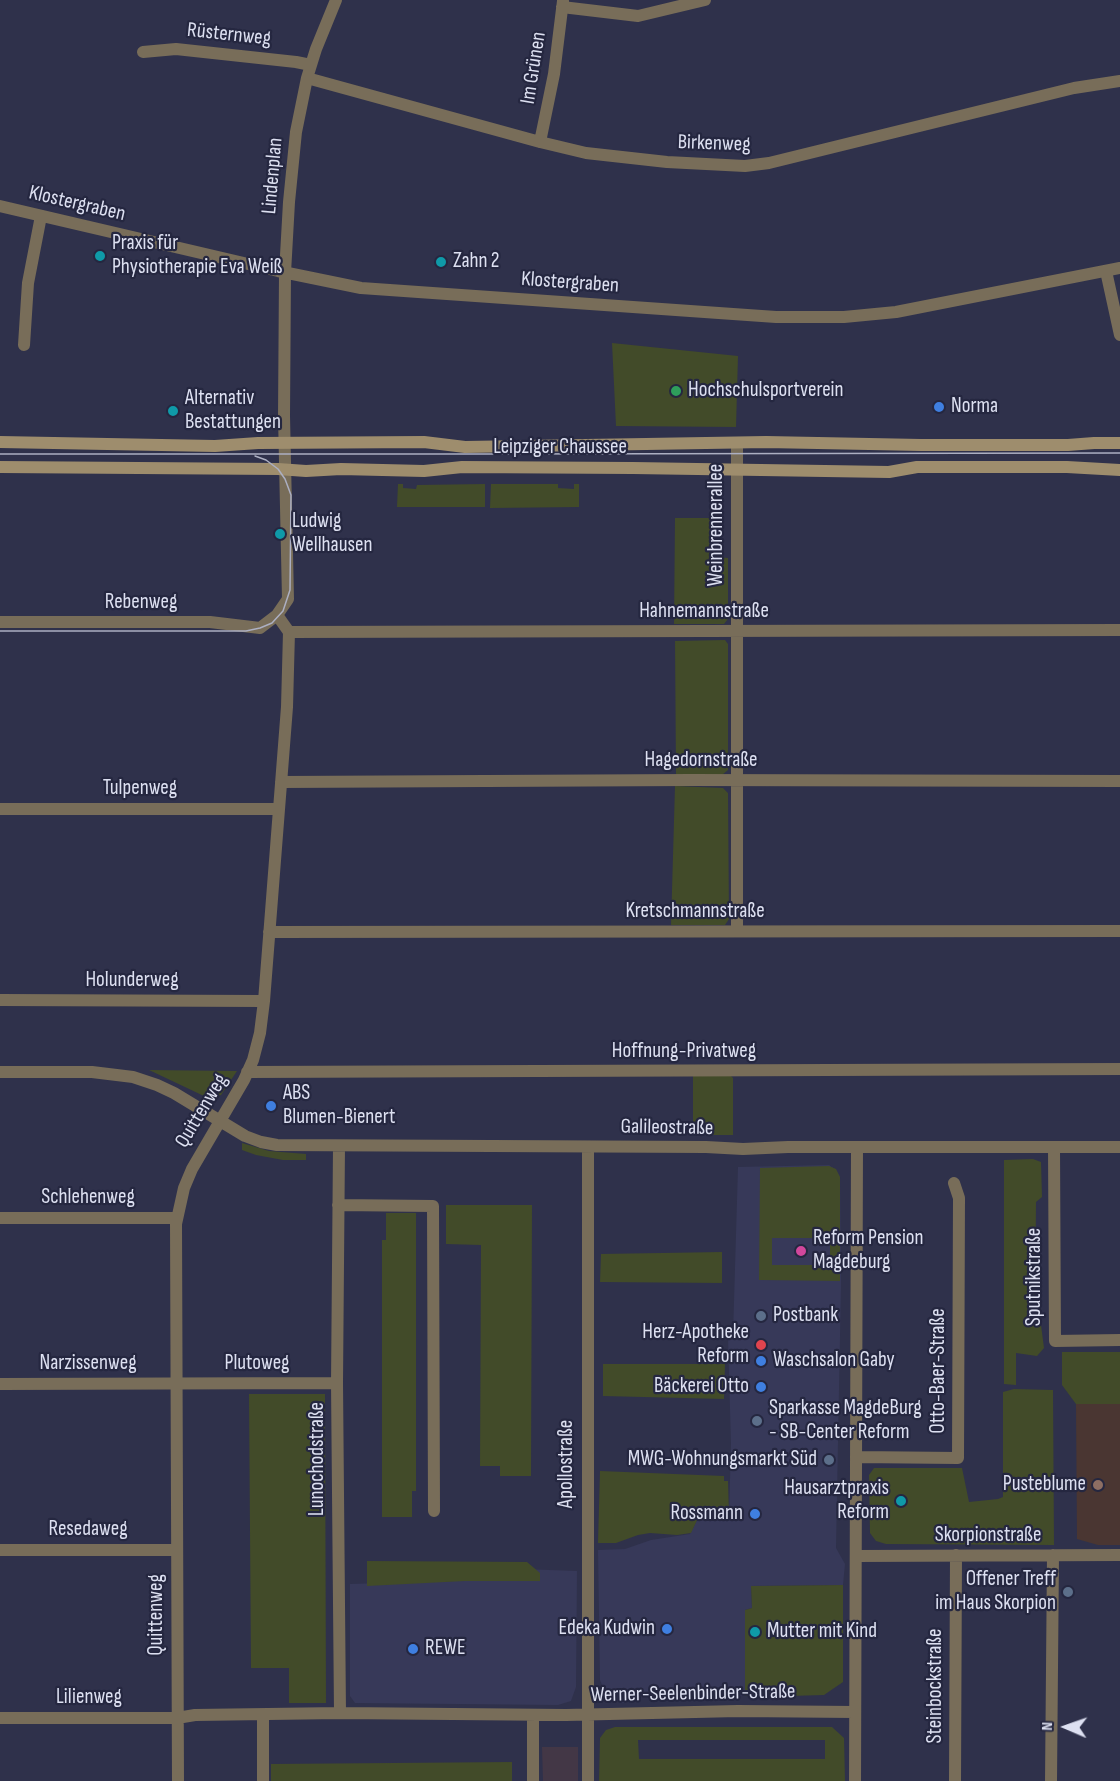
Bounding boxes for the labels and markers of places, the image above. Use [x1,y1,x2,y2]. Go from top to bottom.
place label: Praxis für Physiotherapie Eva Weiß [112,231,282,281]
marker: Praxis für Physiotherapie Eva Weiß [93,249,107,263]
place label: Zahn 2 [453,249,500,275]
marker: Zahn 2 [434,255,448,269]
place label: Hochschulsportverein [688,378,843,404]
marker: Hochschulsportverein [669,384,683,398]
place label: Alternativ Bestattungen [185,386,281,436]
place label: Norma [951,394,998,420]
marker: Norma [932,400,946,414]
marker: Alternativ Bestattungen [166,404,180,418]
place label: Ludwig Wellhausen [292,509,372,559]
marker: Ludwig Wellhausen [273,527,287,541]
place label: ABS Blumen-Bienert [283,1081,395,1131]
marker: ABS Blumen-Bienert [264,1099,278,1113]
place label: Reform Pension Magdeburg [813,1226,924,1276]
marker: Reform Pension Magdeburg [794,1244,808,1258]
place label: Postbank [773,1303,838,1329]
marker: Postbank [754,1309,768,1323]
place label: Herz-Apotheke Reform [642,1320,749,1370]
marker: Herz-Apotheke Reform [754,1338,768,1352]
place label: Waschsalon Gaby [773,1348,895,1374]
marker: Waschsalon Gaby [754,1354,768,1368]
place label: Bäckerei Otto [654,1374,749,1400]
marker: Bäckerei Otto [754,1380,768,1394]
place label: Sparkasse MagdeBurg - SB-Center Reform [769,1396,922,1446]
marker: Sparkasse MagdeBurg - SB-Center Reform [750,1414,764,1428]
place label: MWG-Wohnungsmarkt Süd [628,1447,817,1473]
marker: MWG-Wohnungsmarkt Süd [822,1453,836,1467]
place label: Pusteblume [1003,1472,1086,1498]
place label: Hausarztpraxis Reform [784,1476,889,1526]
marker: Pusteblume [1091,1478,1105,1492]
marker: Hausarztpraxis Reform [894,1494,908,1508]
place label: Rossmann [670,1501,743,1527]
marker: Rossmann [748,1507,762,1521]
place label: Offener Treff im Haus Skorpion [935,1567,1056,1617]
marker: Offener Treff im Haus Skorpion [1061,1585,1075,1599]
place label: Edeka Kudwin [558,1616,655,1642]
place label: Mutter mit Kind [767,1619,877,1645]
marker: Edeka Kudwin [660,1622,674,1636]
marker: Mutter mit Kind [748,1625,762,1639]
place label: REWE [425,1636,466,1662]
marker: REWE [406,1642,420,1656]

